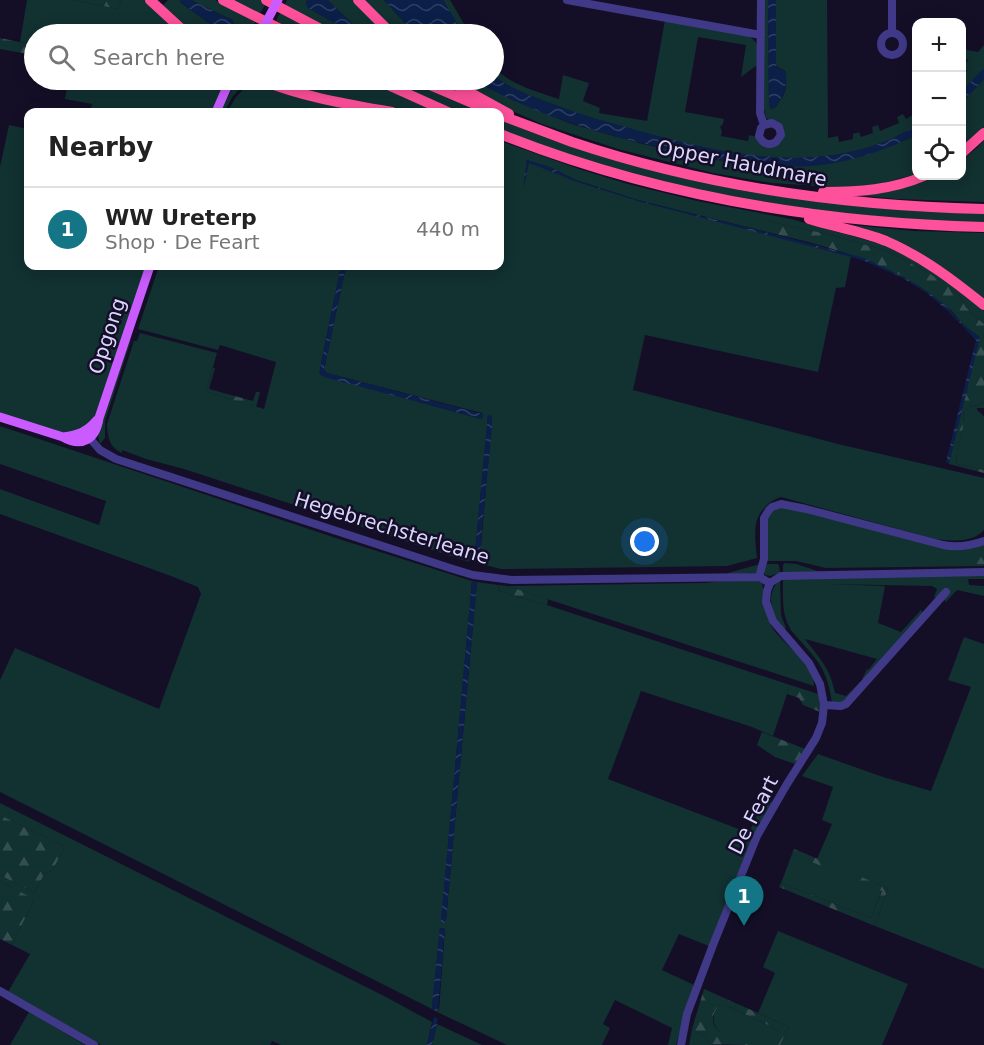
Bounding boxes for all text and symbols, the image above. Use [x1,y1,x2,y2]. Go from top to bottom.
map controls [912,18,966,180]
button: + [912,18,966,72]
search box [24,24,504,90]
icon: search [45,41,78,74]
text: Search here [93,45,225,70]
button: − [912,72,966,126]
button: locate [912,126,966,180]
text: Nearby [48,132,153,162]
street label: Opper Haudmare [655,135,829,191]
text: WW Ureterp [105,205,257,230]
text: 1 [61,217,74,241]
text: 440 m [416,217,480,241]
text: Shop · De Feart [105,230,259,254]
street label: Opgong [83,295,131,377]
street label: Hegebrechsterleane [292,487,492,569]
your location [630,527,659,556]
street label: De Feart [723,772,783,858]
pin: 1 [724,876,764,926]

